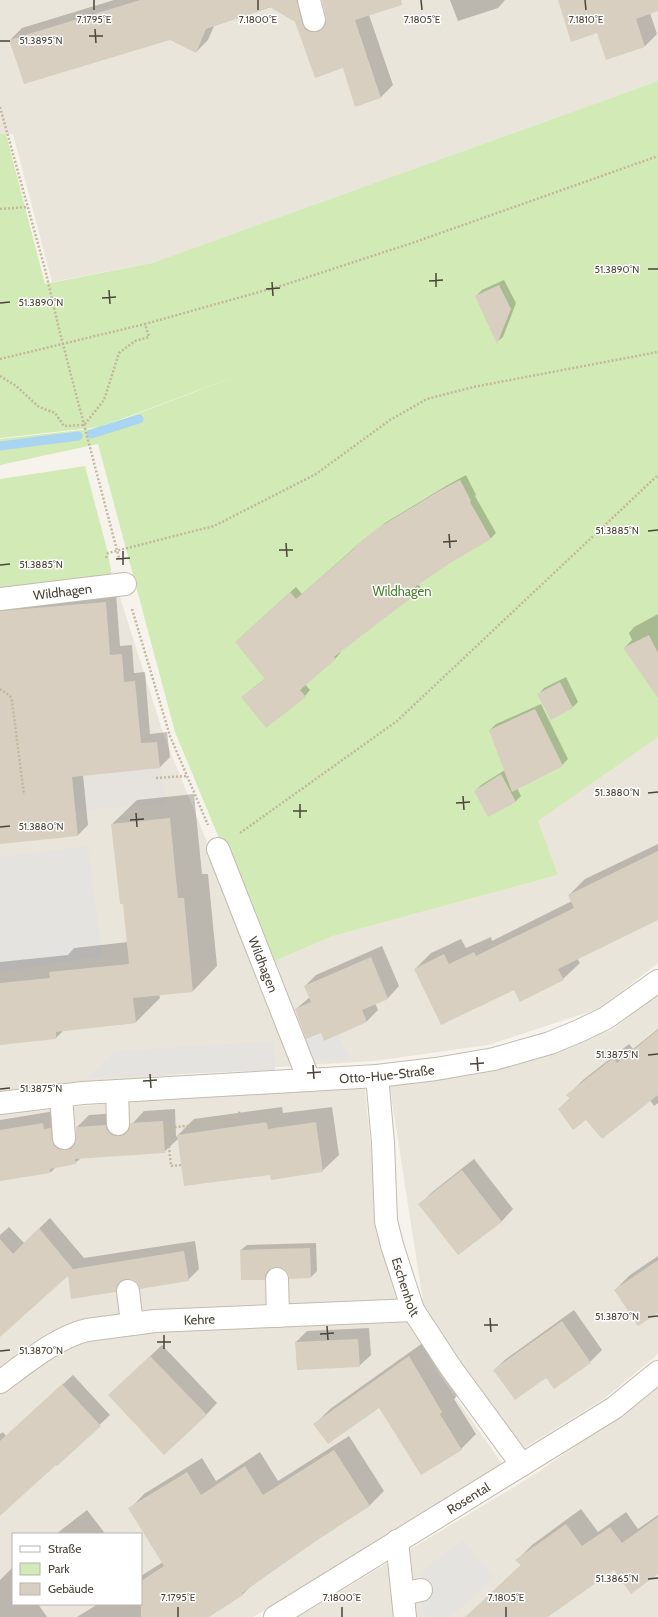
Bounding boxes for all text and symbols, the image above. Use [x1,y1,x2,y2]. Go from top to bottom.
text: 7.1795°E [77,13,112,26]
text: 7.1800°E [239,13,278,26]
text: 7.1805°E [404,13,441,26]
text: 7.1810°E [569,13,604,26]
text: 51.3895°N [19,34,63,47]
text: 51.3890°N [595,263,639,276]
text: 51.3890°N [19,296,63,309]
text: 51.3885°N [595,524,639,537]
text: 51.3885°N [19,558,63,571]
street label: Wildhagen [32,580,93,603]
park label: Wildhagen [373,583,431,599]
text: 51.3880°N [594,786,640,799]
text: 51.3880°N [18,820,64,833]
street label: Wildhagen [245,934,282,995]
text: 51.3875°N [596,1048,638,1061]
street label: Otto-Hue-Straße [339,1061,436,1086]
text: 51.3875°N [20,1082,62,1095]
street label: Eschenholt [389,1255,423,1320]
street label: Kehre [183,1310,216,1328]
text: 51.3870°N [595,1310,639,1323]
text: 51.3870°N [19,1344,63,1357]
street label: Rosental [444,1479,493,1517]
legend [12,1533,142,1605]
text: Straße [48,1541,81,1556]
text: Park [48,1561,70,1576]
text: 51.3865°N [595,1572,639,1585]
text: Gebäude [48,1581,94,1596]
text: 7.1795°E [161,1591,196,1604]
text: 7.1800°E [323,1591,362,1604]
text: 7.1805°E [488,1591,525,1604]

